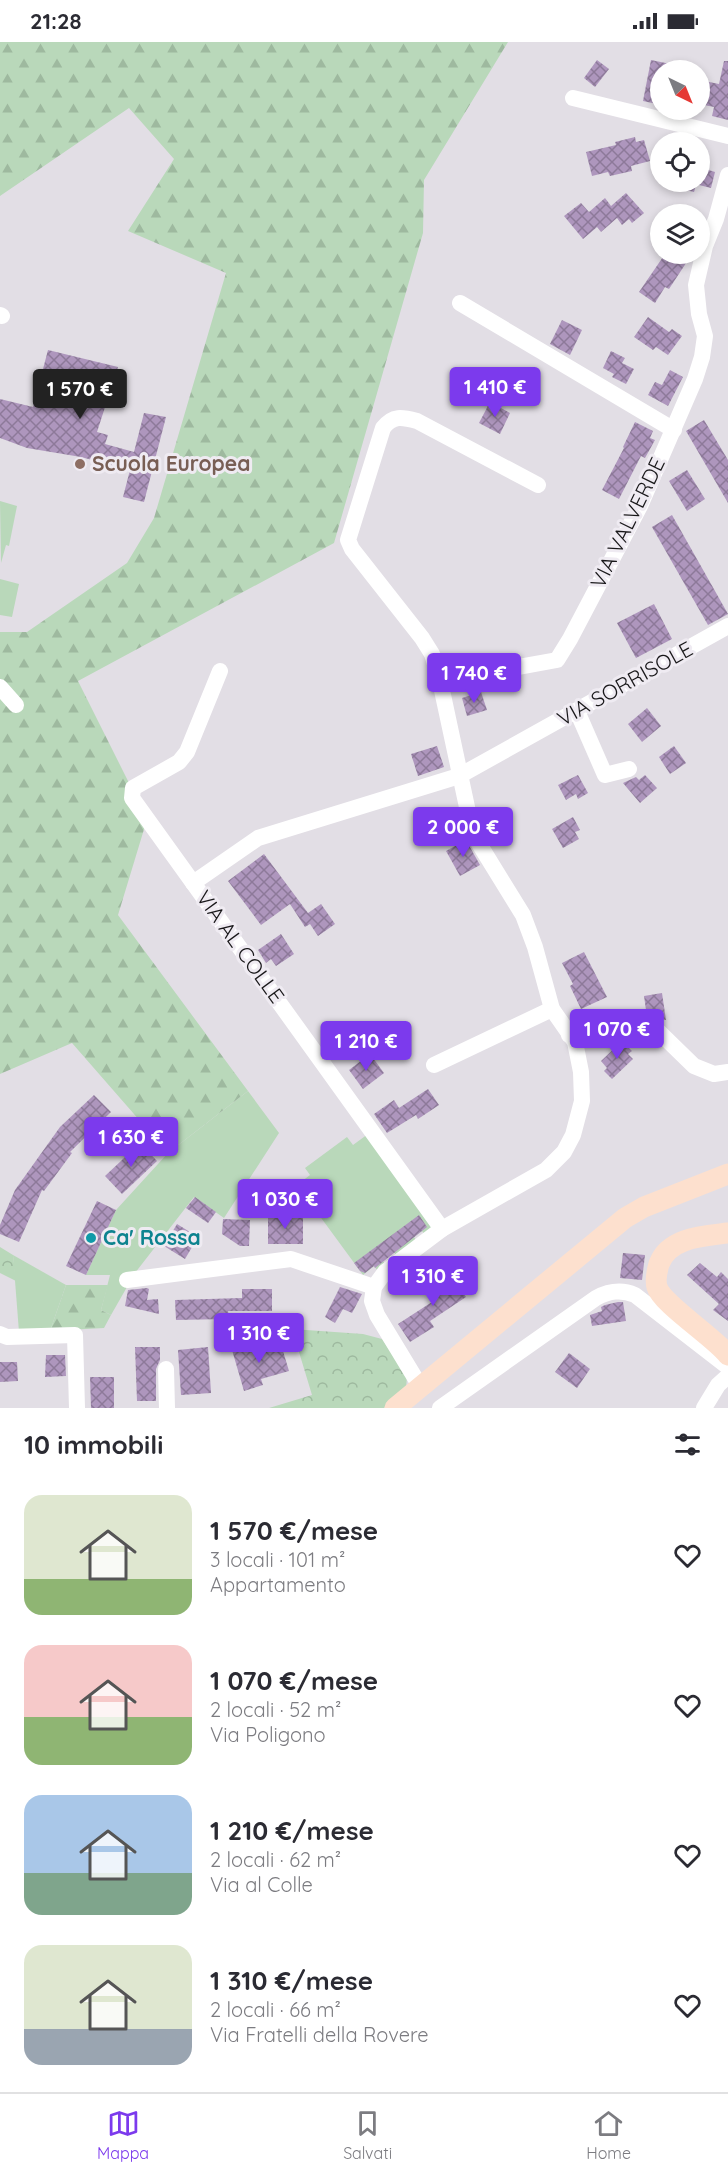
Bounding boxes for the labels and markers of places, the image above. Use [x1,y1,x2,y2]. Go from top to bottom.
pin: 1 410 € [440,367,550,418]
pin: 1 570 € [25,369,135,420]
place label: Scuola Europea [92,450,250,476]
marker: Scuola Europea [73,457,87,471]
pin: 1 740 € [419,653,529,704]
pin: 2 000 € [408,807,518,858]
pin: 1 070 € [562,1009,672,1060]
pin: 1 210 € [311,1021,421,1072]
pin: 1 630 € [76,1117,186,1168]
pin: 1 030 € [230,1179,340,1230]
place label: Ca' Rossa [103,1224,201,1250]
marker: Ca' Rossa [84,1231,98,1245]
pin: 1 310 € [378,1256,488,1307]
pin: 1 310 € [204,1313,314,1364]

